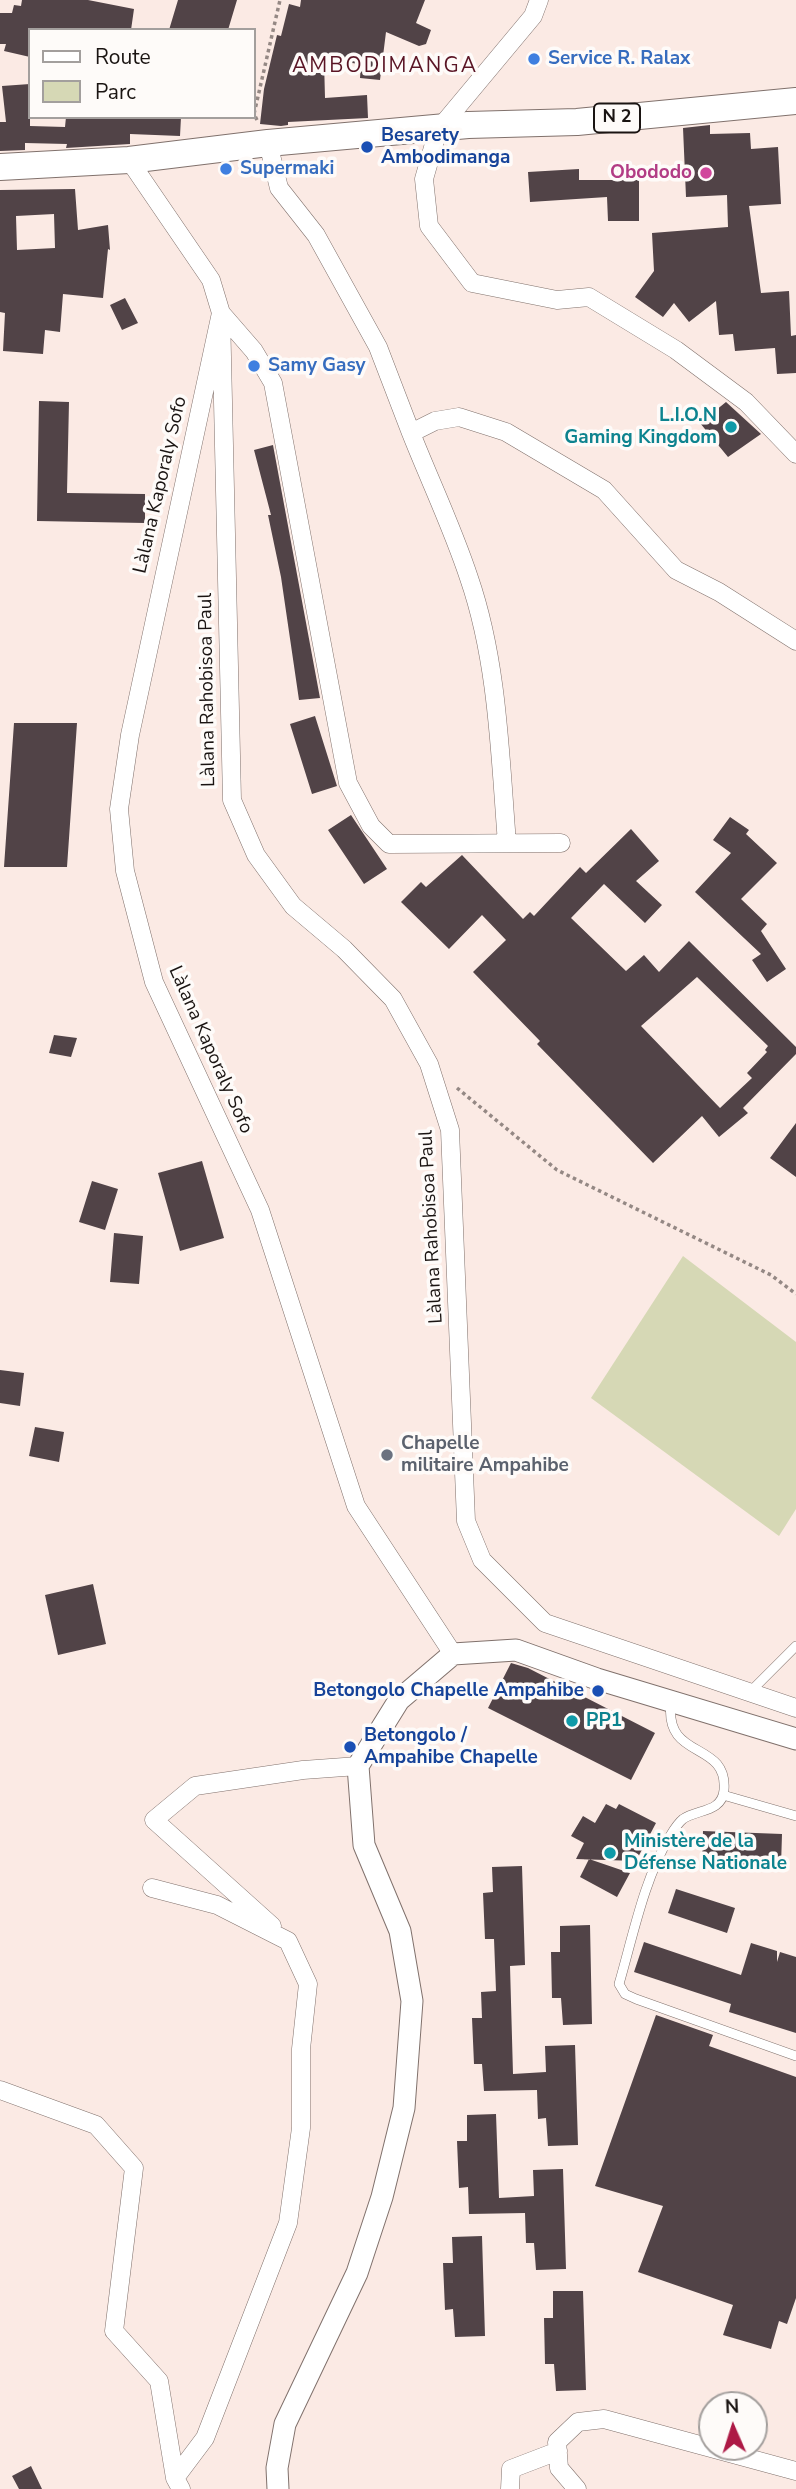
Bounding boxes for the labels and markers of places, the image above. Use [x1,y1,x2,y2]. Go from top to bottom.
place label: Service R. Ralax [548,48,690,70]
marker: Service R. Ralax [526,51,542,67]
place label: Besarety Ambodimanga [381,125,510,169]
marker: Besarety Ambodimanga [359,139,375,155]
place label: Supermaki [240,158,334,180]
marker: Supermaki [218,161,234,177]
place label: Obododo [610,162,692,184]
marker: Obododo [698,165,714,181]
place label: Samy Gasy [268,355,366,377]
marker: Samy Gasy [246,358,262,374]
place label: L.I.O.N Gaming Kingdom [564,405,717,449]
marker: L.I.O.N Gaming Kingdom [723,419,739,435]
place label: Chapelle militaire Ampahibe [401,1433,569,1477]
marker: Chapelle militaire Ampahibe [379,1447,395,1463]
place label: Betongolo Chapelle Ampahibe [313,1680,584,1702]
marker: Betongolo Chapelle Ampahibe [590,1683,606,1699]
place label: PP1 [586,1710,622,1732]
marker: PP1 [564,1713,580,1729]
place label: Betongolo / Ampahibe Chapelle [364,1725,538,1769]
marker: Betongolo / Ampahibe Chapelle [342,1739,358,1755]
place label: Ministère de la Défense Nationale [624,1831,787,1875]
marker: Ministère de la Défense Nationale [602,1845,618,1861]

